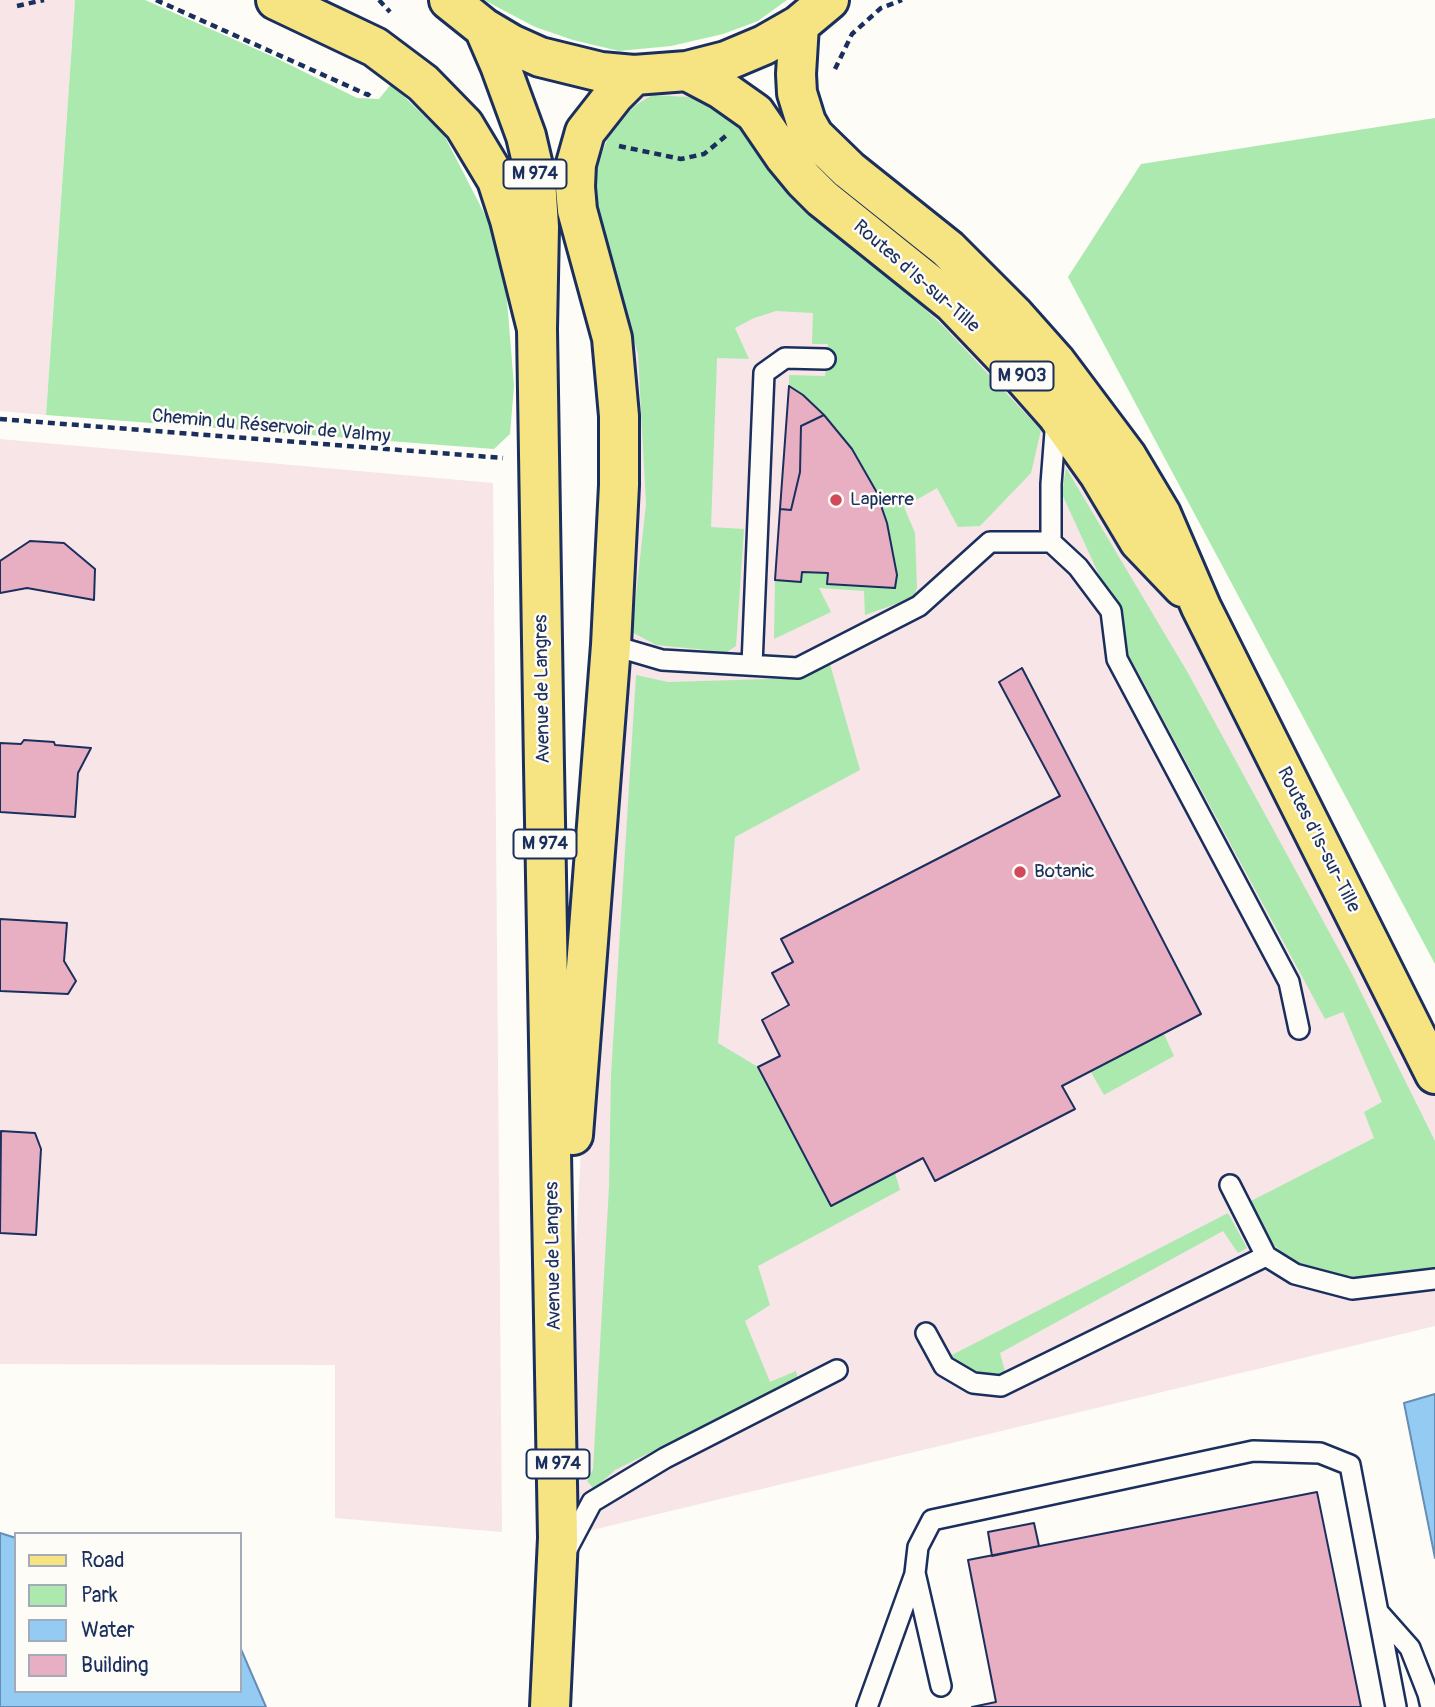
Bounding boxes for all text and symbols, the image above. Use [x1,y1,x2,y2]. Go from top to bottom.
road number: M 974 [504,160,566,188]
street label: Routes d'Is-sur-Tille [848,216,984,338]
road number: M 903 [990,362,1054,390]
street label: Chemin du Réservoir de Valmy [151,405,391,449]
place label: Lapierre [850,489,914,511]
marker: Lapierre [828,492,844,508]
street label: Avenue de Langres [530,614,556,764]
street label: Routes d'Is-sur-Tille [1271,763,1365,917]
road number: M 974 [514,830,576,858]
place label: Botanic [1034,861,1095,883]
marker: Botanic [1012,864,1028,880]
street label: Avenue de Langres [541,1181,567,1331]
road number: M 974 [526,1450,590,1478]
legend [14,1532,242,1693]
text: Road [81,1547,125,1574]
text: Park [81,1582,118,1609]
text: Water [81,1617,134,1644]
text: Building [81,1652,148,1679]

